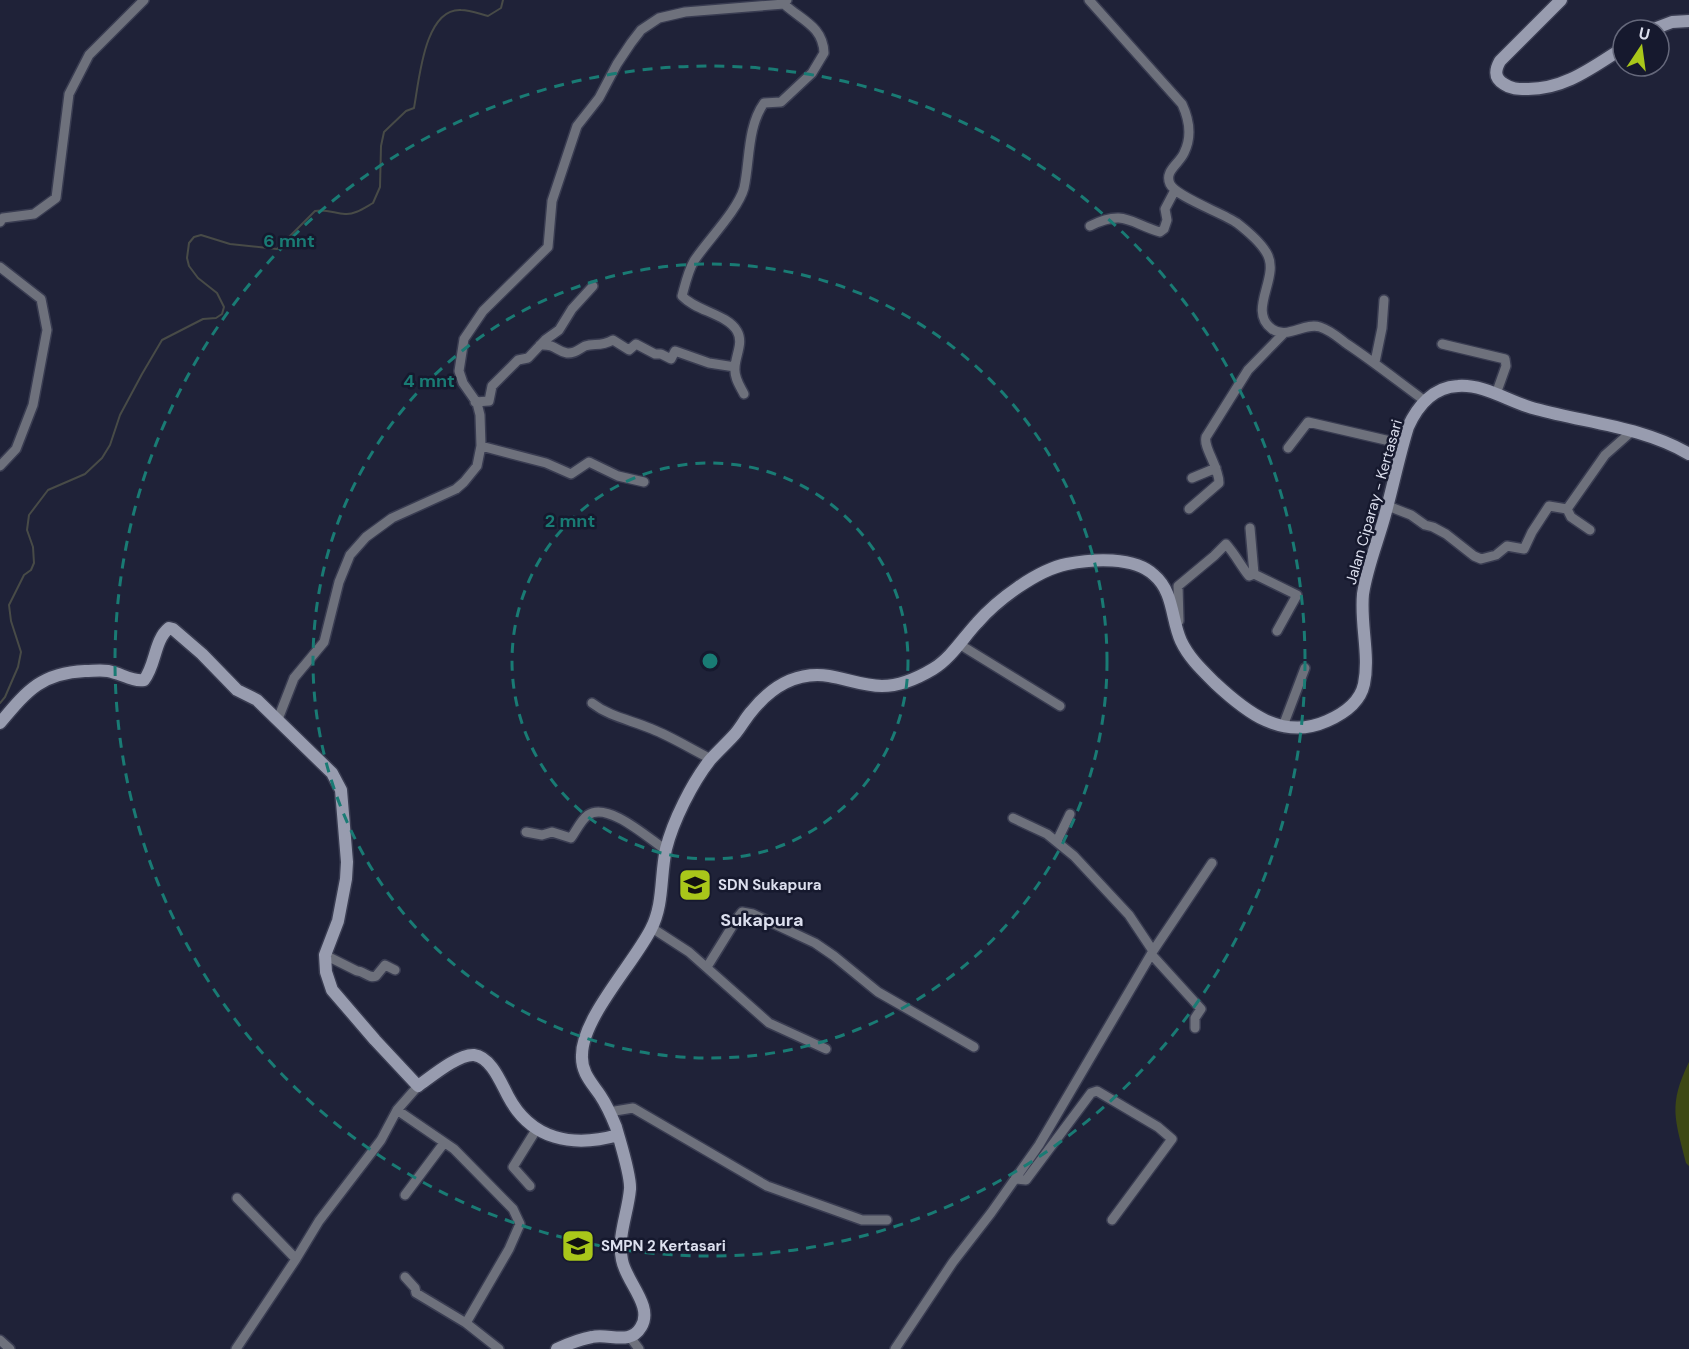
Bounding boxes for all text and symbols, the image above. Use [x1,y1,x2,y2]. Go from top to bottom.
north arrow [1611,18,1671,78]
text: U [1637,22,1652,45]
text: 6 mnt [263,229,315,253]
text: 4 mnt [403,369,455,393]
street label: Jalan Ciparay - Kertasari [1341,417,1407,587]
text: 2 mnt [545,509,595,533]
centre of rings [700,651,720,671]
school or university icon: SDN Sukapura [677,867,713,903]
place label: SDN Sukapura [718,875,822,895]
district label: Sukapura [720,908,804,932]
school or university icon: SMPN 2 Kertasari [560,1228,596,1264]
place label: SMPN 2 Kertasari [601,1236,726,1256]

